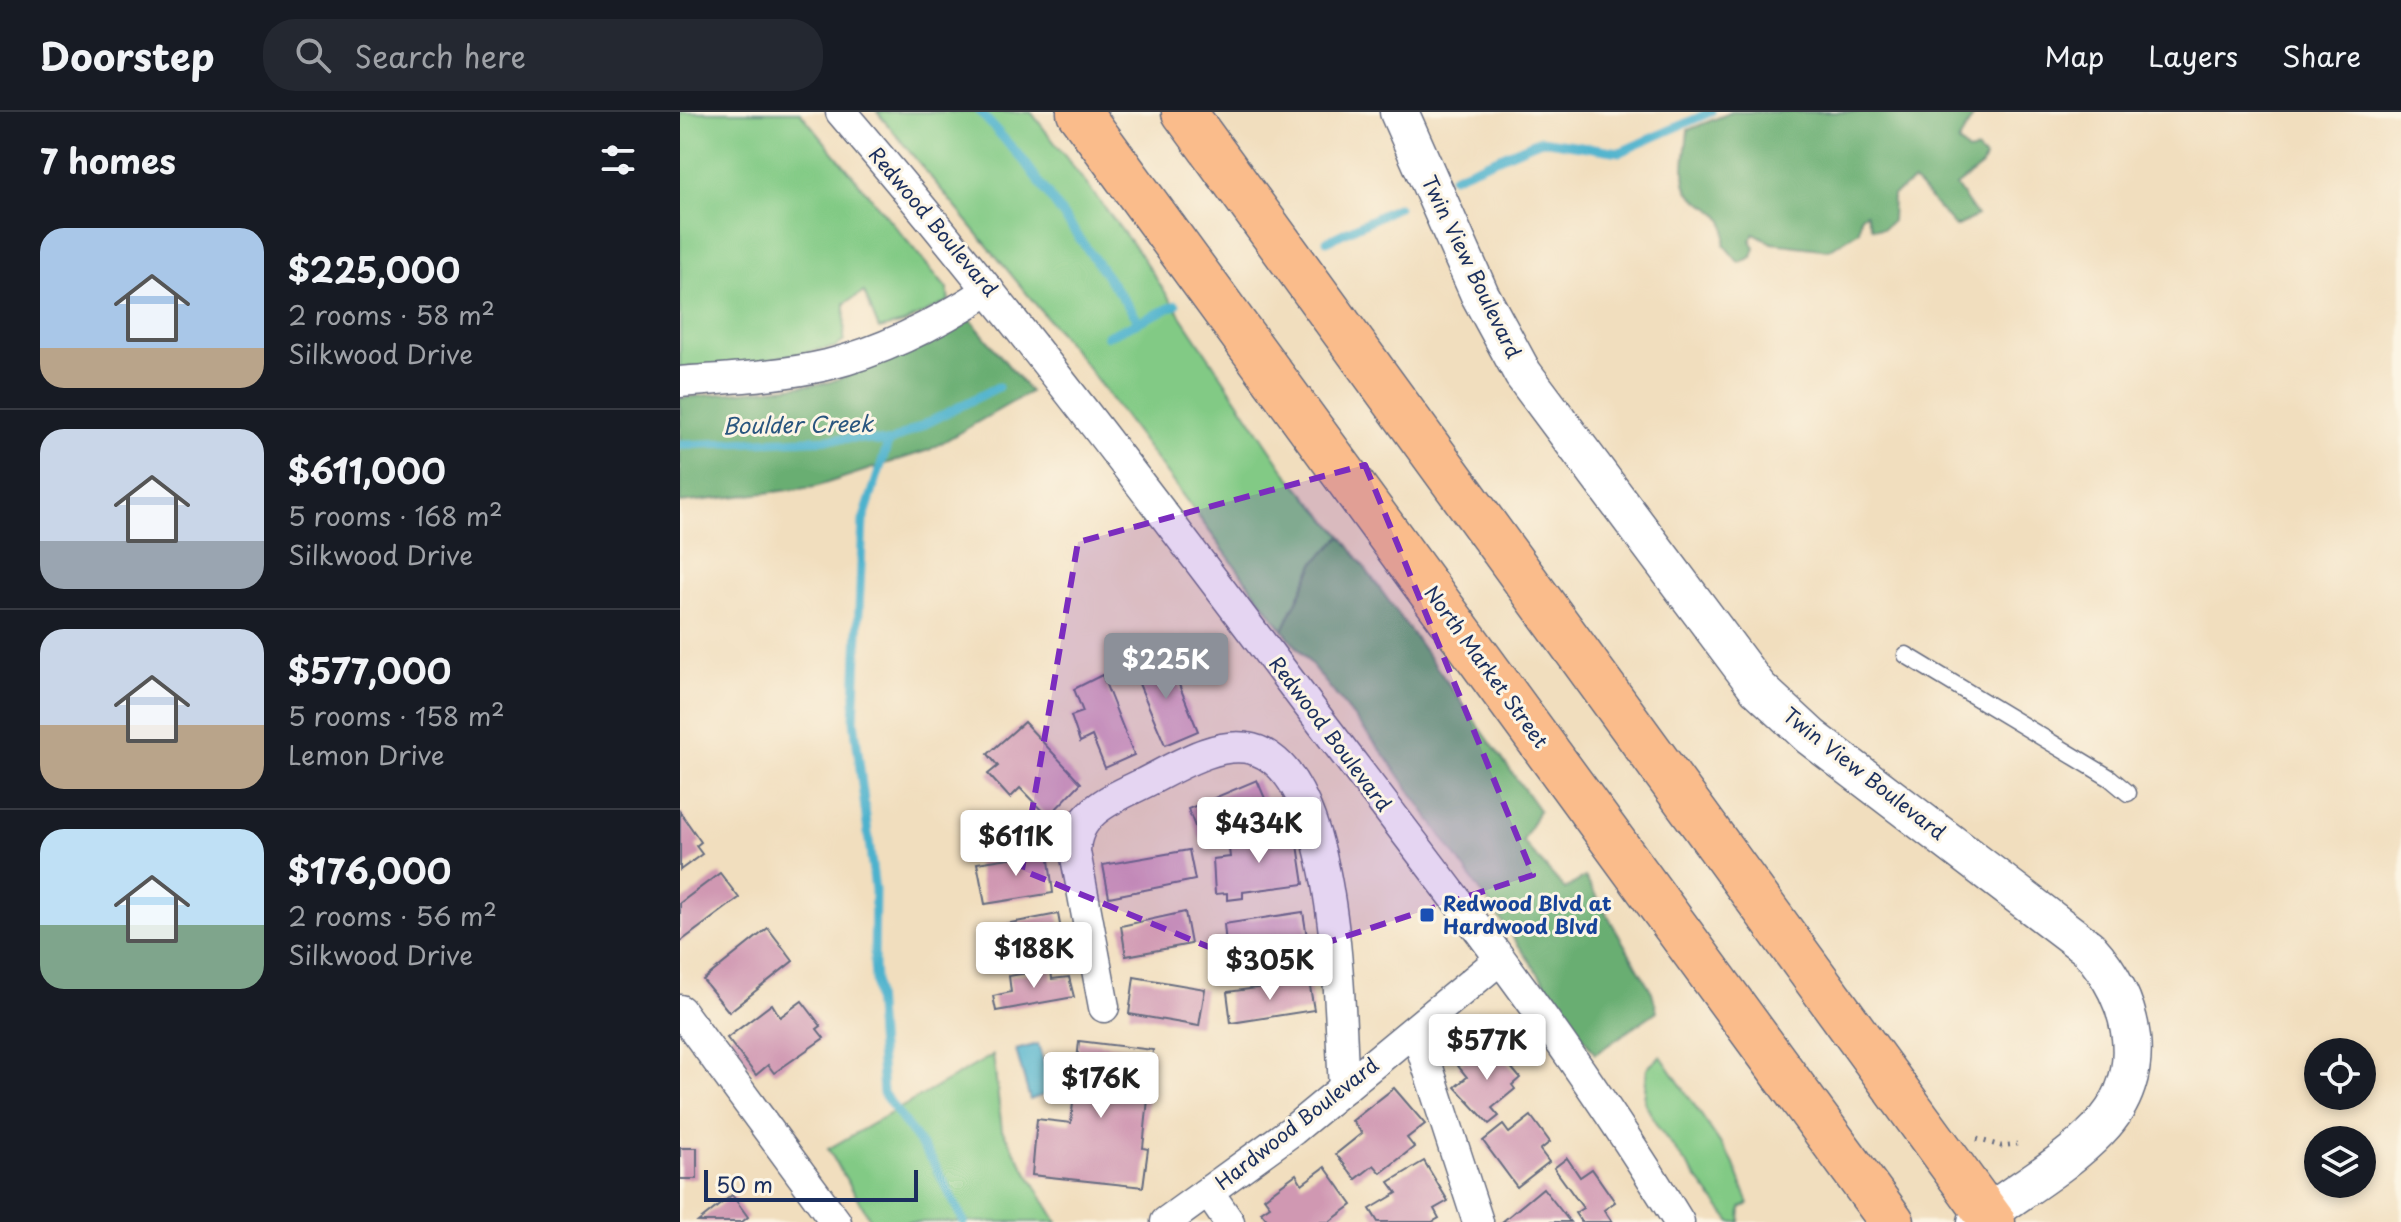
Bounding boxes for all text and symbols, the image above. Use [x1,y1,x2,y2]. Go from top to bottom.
search box [263,19,823,91]
text: Doorstep [40,27,215,84]
icon: search [291,33,335,77]
text: Search here [355,33,526,78]
text: Map [2044,34,2104,77]
text: Layers [2148,34,2238,77]
text: Share [2282,34,2361,77]
text: 7 homes [40,134,176,186]
icon: filters [596,138,640,182]
street label: Redwood Boulevard [862,140,1005,303]
street label: Twin View Boulevard [1415,170,1529,363]
text: $225,000 [288,243,460,295]
icon: home [104,260,200,356]
text: 2 rooms · 58 m² [288,295,495,334]
text: Silkwood Drive [288,334,473,373]
water label: Boulder Creek [722,406,875,441]
text: $611,000 [288,444,446,496]
icon: home [104,461,200,557]
text: 5 rooms · 168 m² [288,496,503,535]
text: Silkwood Drive [288,535,473,574]
street label: North Market Street [1418,579,1556,754]
pin: $225K [1110,633,1222,701]
text: $225K [1122,639,1210,678]
text: $577,000 [288,644,451,696]
street label: Redwood Boulevard [1262,650,1399,817]
icon: home [104,661,200,757]
text: 5 rooms · 158 m² [288,696,505,735]
street label: Twin View Boulevard [1777,700,1953,847]
text: Lemon Drive [288,735,444,774]
pin: $434K [1203,797,1315,865]
text: $434K [1215,803,1303,842]
pin: $611K [960,810,1072,878]
text: $611K [978,816,1054,855]
text: $176,000 [288,844,451,896]
icon: home [104,861,200,957]
place label: Redwood Blvd at Hardwood Blvd [1443,888,1612,941]
text: 2 rooms · 56 m² [288,896,497,935]
marker: Redwood Blvd at Hardwood Blvd [1418,906,1436,924]
pin: $188K [978,922,1090,990]
text: $188K [994,928,1074,967]
pin: $305K [1214,934,1326,1002]
text: Silkwood Drive [288,935,473,974]
text: $305K [1226,940,1314,979]
pin: $577K [1431,1014,1543,1082]
text: $577K [1447,1020,1527,1059]
map controls [2304,1038,2376,1198]
button: locate [2304,1038,2376,1110]
street label: Hardwood Boulevard [1208,1050,1385,1197]
pin: $176K [1045,1052,1157,1120]
text: $176K [1062,1058,1140,1097]
button: layers [2304,1126,2376,1198]
scale bar [704,1166,918,1202]
text: 50 m [716,1167,773,1200]

